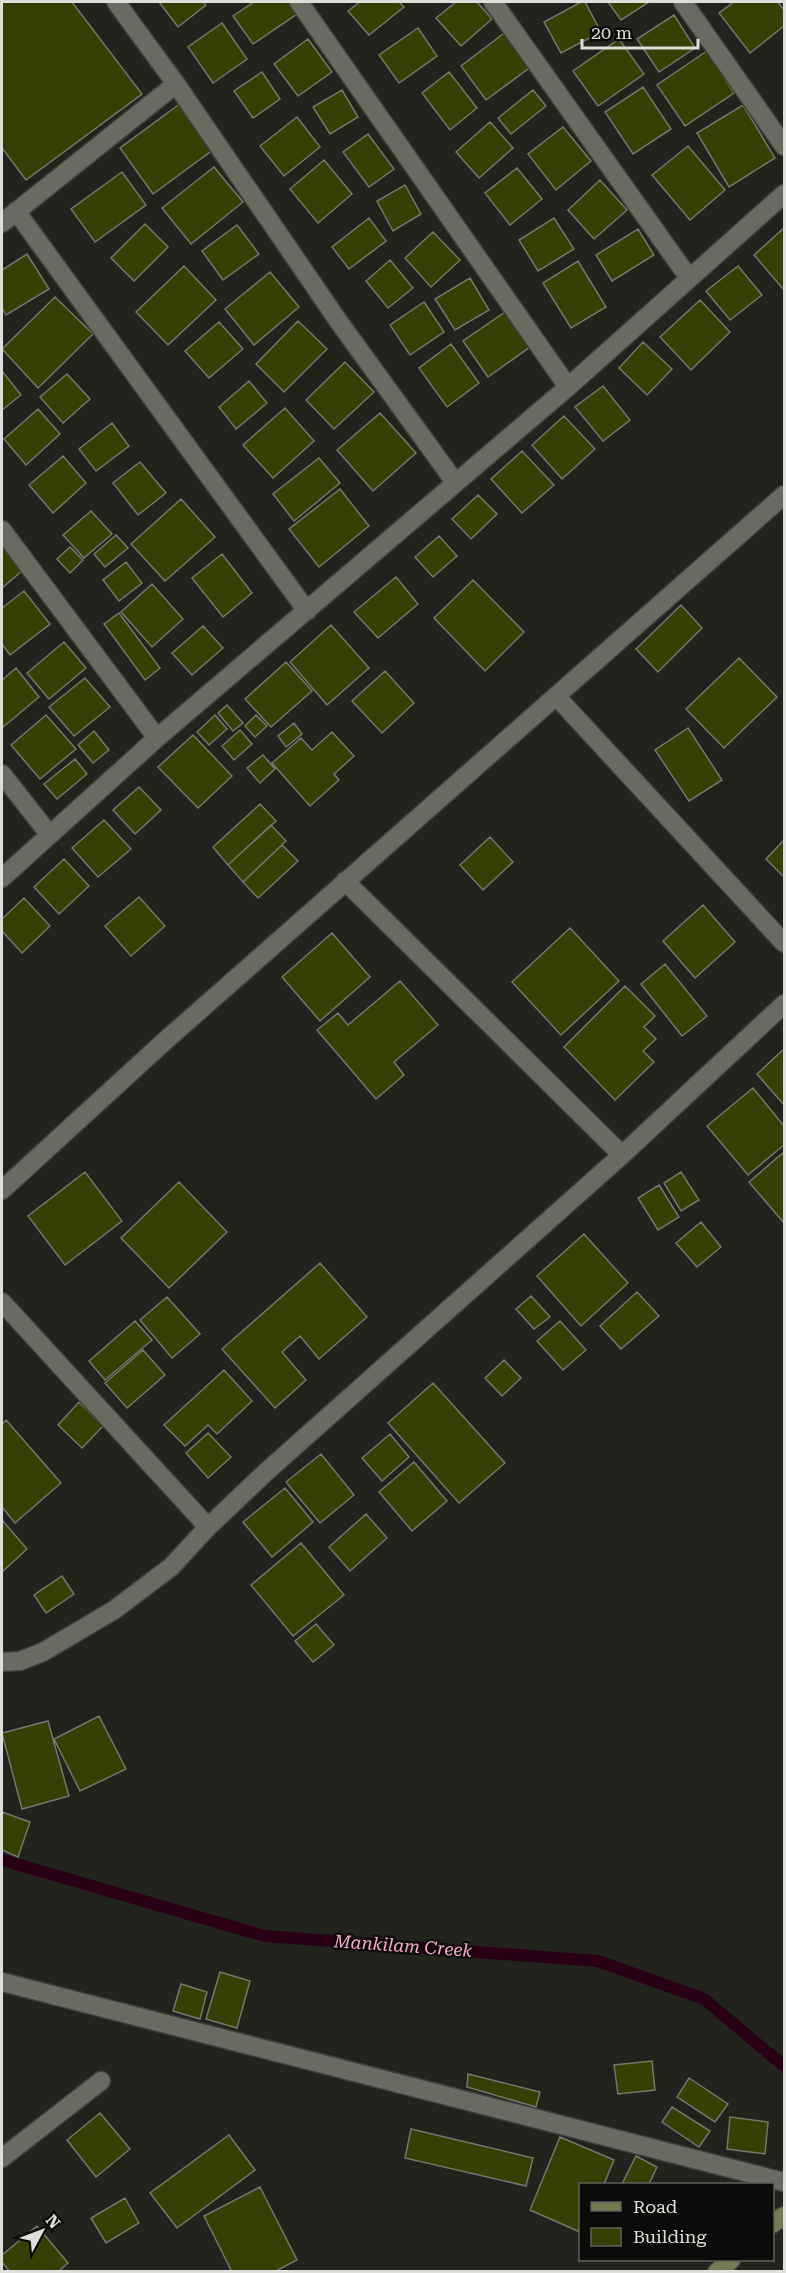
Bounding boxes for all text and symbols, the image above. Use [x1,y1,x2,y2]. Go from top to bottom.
scale bar [582,12,698,50]
text: 20 m [591,22,632,43]
water label: Mankilam Creek [332,1930,473,1961]
legend [579,2183,774,2261]
text: Road [633,2196,678,2217]
north arrow [12,2201,72,2261]
text: N [42,2211,64,2232]
text: Building [633,2226,707,2247]

